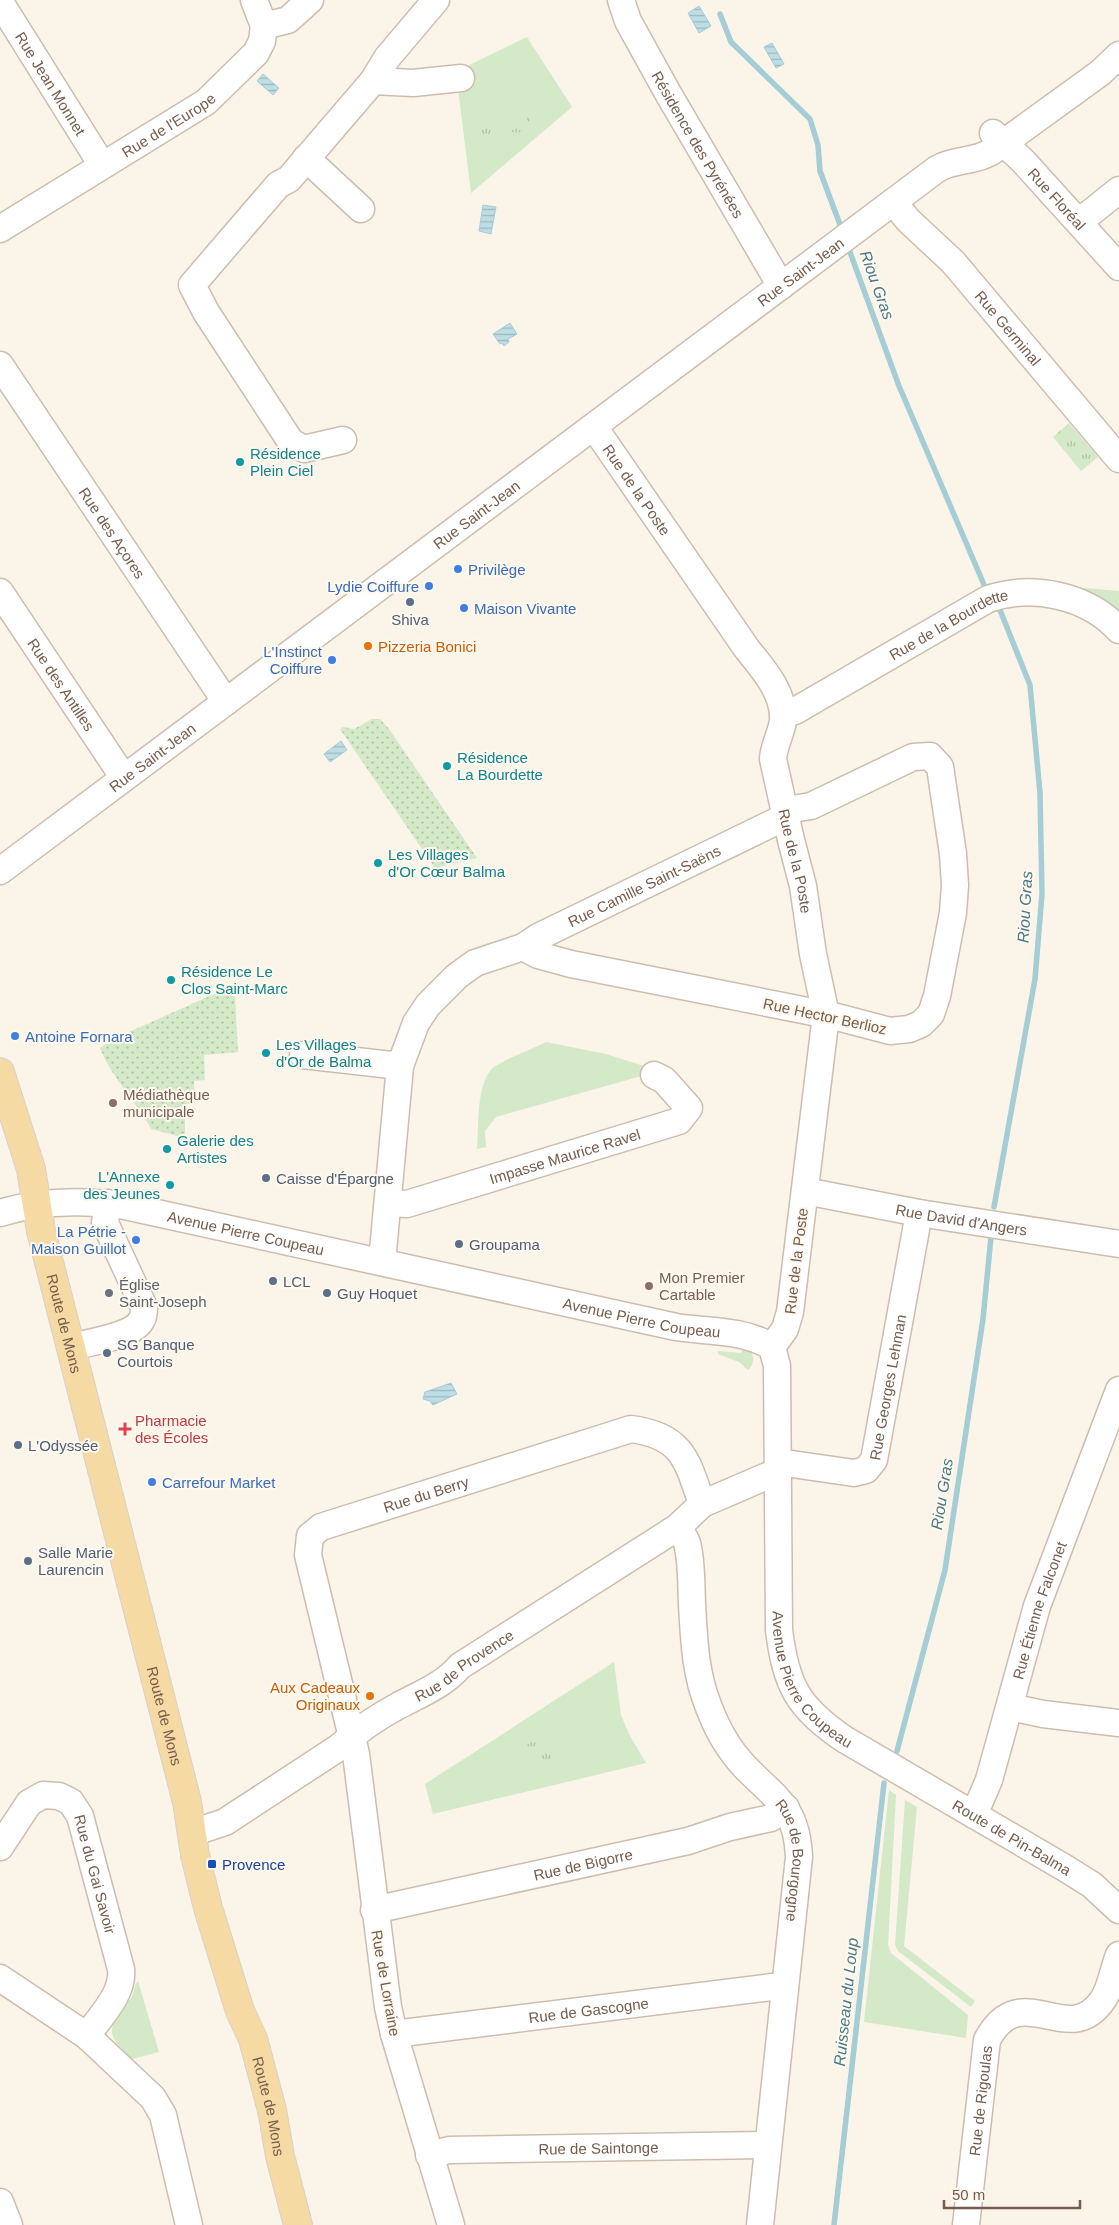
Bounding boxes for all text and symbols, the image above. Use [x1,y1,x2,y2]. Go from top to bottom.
street label: Rue Jean Monnet [12,29,90,139]
street label: Résidence des Pyrénées [649,68,747,221]
street label: Rue de l'Europe [118,89,219,160]
street label: Rue Floréal [1025,164,1090,233]
street label: Rue Saint-Jean [754,234,847,309]
water label: Riou Gras [857,248,897,322]
street label: Rue Germinal [972,287,1045,369]
street label: Rue de la Poste [600,441,674,538]
place label: Résidence Plein Ciel [250,445,321,479]
marker: Résidence Plein Ciel [234,456,246,468]
street label: Rue Saint-Jean [430,476,523,552]
street label: Rue des Açores [76,484,149,581]
place label: Privilège [468,561,526,578]
marker: Privilège [452,563,464,575]
place label: Lydie Coiffure [327,578,419,595]
marker: Lydie Coiffure [423,580,435,592]
street label: Rue de la Bourdette [886,586,1010,663]
marker: Shiva [404,596,416,608]
place label: Maison Vivante [474,600,576,617]
marker: Maison Vivante [458,602,470,614]
place label: Shiva [391,611,429,628]
street label: Rue des Antilles [25,635,98,734]
place label: Pizzeria Bonici [378,638,476,655]
marker: Pizzeria Bonici [362,640,374,652]
place label: L'Instinct Coiffure [263,643,323,677]
marker: L'Instinct Coiffure [326,654,338,666]
street label: Rue Saint-Jean [106,719,199,795]
place label: Résidence La Bourdette [457,749,543,783]
marker: Résidence La Bourdette [441,760,453,772]
street label: Rue de la Poste [776,807,815,914]
street label: Rue Camille Saint-Saëns [565,841,723,930]
place label: Les Villages d'Or Cœur Balma [388,846,506,880]
marker: Les Villages d'Or Cœur Balma [372,857,384,869]
water label: Riou Gras [1015,871,1035,943]
place label: Résidence Le Clos Saint-Marc [181,963,288,997]
marker: Résidence Le Clos Saint-Marc [165,974,177,986]
street label: Rue Hector Berlioz [762,995,888,1037]
place label: Antoine Fornara [25,1028,133,1045]
marker: Antoine Fornara [9,1030,21,1042]
place label: Les Villages d'Or de Balma [276,1036,372,1070]
marker: Les Villages d'Or de Balma [260,1047,272,1059]
place label: Médiathèque municipale [123,1086,210,1120]
marker: Médiathèque municipale [107,1097,119,1109]
street label: Impasse Maurice Ravel [487,1125,642,1187]
place label: Galerie des Artistes [177,1132,254,1166]
marker: Galerie des Artistes [161,1143,173,1155]
place label: L'Annexe des Jeunes [83,1168,160,1202]
place label: Caisse d'Épargne [276,1170,394,1187]
marker: Caisse d'Épargne [260,1172,272,1184]
marker: L'Annexe des Jeunes [164,1179,176,1191]
street label: Rue David d'Angers [894,1200,1028,1238]
street label: Avenue Pierre Coupeau [166,1207,326,1258]
street label: Rue de la Poste [781,1207,811,1315]
place label: La Pétrie - Maison Guillot [31,1223,127,1257]
marker: La Pétrie - Maison Guillot [130,1234,142,1246]
place label: Groupama [469,1236,541,1253]
marker: Groupama [453,1238,465,1250]
place label: Mon Premier Cartable [659,1269,745,1303]
street label: Route de Mons [44,1272,85,1375]
place label: LCL [283,1273,311,1290]
marker: LCL [267,1275,279,1287]
place label: Église Saint-Joseph [119,1276,207,1310]
marker: Mon Premier Cartable [643,1280,655,1292]
place label: Guy Hoquet [337,1285,418,1302]
marker: Église Saint-Joseph [103,1287,115,1299]
marker: Guy Hoquet [321,1287,333,1299]
street label: Avenue Pierre Coupeau [562,1294,721,1340]
street label: Rue Georges Lehman [866,1313,909,1461]
place label: SG Banque Courtois [117,1336,195,1370]
marker: SG Banque Courtois [101,1347,113,1359]
place label: Pharmacie des Écoles [135,1412,208,1446]
marker: Pharmacie des Écoles [119,1423,131,1435]
place label: L'Odyssée [28,1437,98,1454]
marker: L'Odyssée [12,1439,24,1451]
water label: Riou Gras [928,1457,956,1531]
street label: Rue du Berry [381,1472,471,1515]
place label: Carrefour Market [162,1474,276,1491]
marker: Carrefour Market [146,1476,158,1488]
street label: Rue Étienne Falconet [1009,1538,1070,1681]
place label: Salle Marie Laurencin [38,1544,113,1578]
marker: Salle Marie Laurencin [22,1555,34,1567]
street label: Avenue Pierre Coupeau [770,1611,856,1751]
street label: Rue de Provence [412,1626,516,1704]
street label: Route de Mons [144,1664,186,1767]
place label: Aux Cadeaux Originaux [270,1679,360,1713]
marker: Aux Cadeaux Originaux [364,1690,376,1702]
street label: Rue de Bourgogne [773,1795,808,1922]
street label: Route de Pin-Balma [950,1796,1075,1879]
street label: Rue du Gai Savoir [71,1813,120,1935]
street label: Rue de Bigorre [532,1845,634,1883]
place label: Provence [222,1856,285,1873]
marker: Provence [206,1858,218,1870]
street label: Rue de Lorraine [368,1929,404,2037]
water label: Ruisseau du Loup [831,1937,861,2067]
street label: Rue de Gascogne [527,1994,650,2026]
street label: Rue de Rigoulas [965,2045,995,2157]
street label: Route de Mons [249,2054,288,2157]
street label: Rue de Saintonge [538,2138,659,2157]
scale bar [944,2178,1080,2210]
text: 50 m [952,2186,985,2203]

